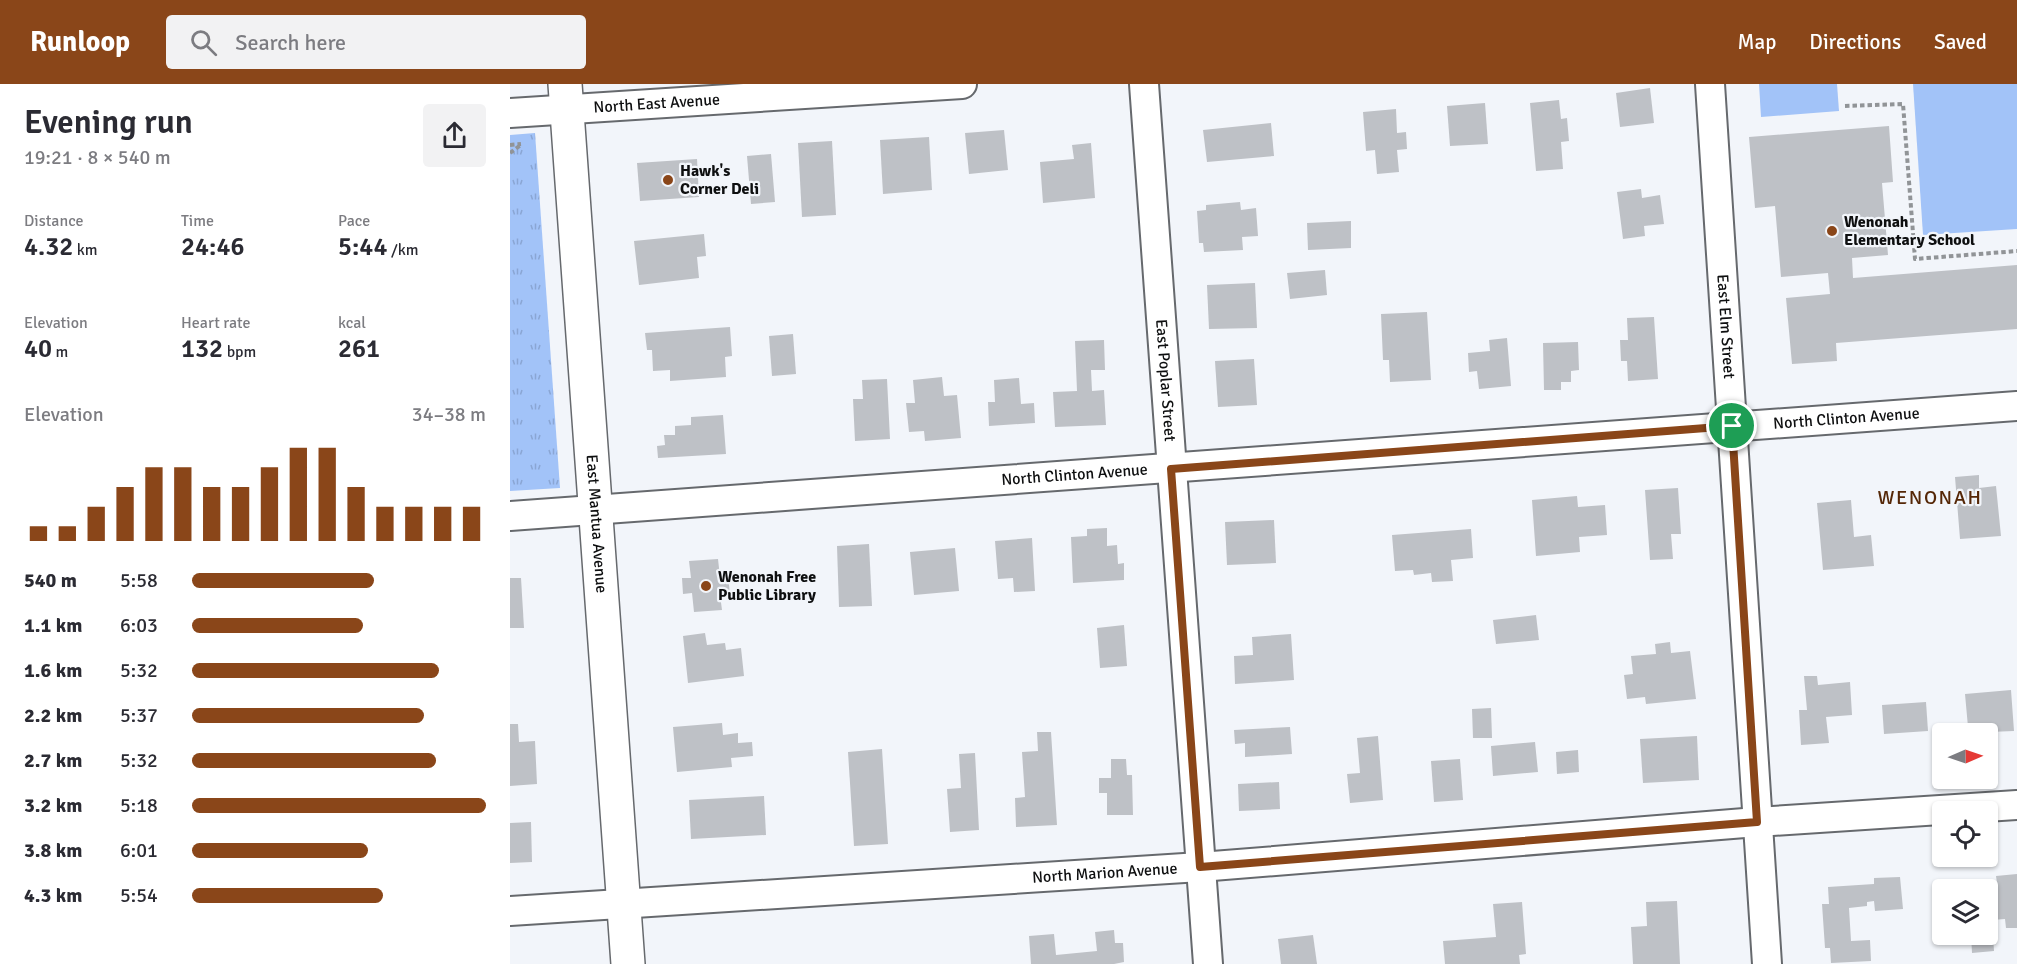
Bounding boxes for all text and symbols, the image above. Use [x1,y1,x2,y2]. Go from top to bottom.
search box [166,15,586,69]
text: Runloop [30,25,130,59]
icon: search [187,26,220,59]
text: Search here [235,29,346,56]
text: Map [1738,29,1776,55]
text: Directions [1809,29,1901,55]
text: Saved [1934,29,1987,55]
street label: North East Avenue [593,90,721,118]
text: Evening run [24,102,193,143]
button: share [423,104,486,167]
text: 19:21 · 8 × 540 m [24,145,171,170]
place label: Hawk's Corner Deli [680,161,759,199]
marker: Hawk's Corner Deli [661,173,675,187]
text: Distance [24,211,84,231]
text: Time [181,211,214,231]
text: Pace [338,211,370,231]
place label: Wenonah Elementary School [1844,212,1975,250]
marker: Wenonah Elementary School [1825,224,1839,238]
text: 4.32 [24,231,73,263]
text: 24:46 [181,231,245,263]
text: 5:44 [338,231,387,263]
text: km [73,240,98,260]
text: /km [387,240,419,260]
street label: East Elm Street [1712,273,1739,380]
text: Elevation [24,313,88,333]
text: Heart rate [181,313,250,333]
text: kcal [338,313,366,333]
street label: East Poplar Street [1151,318,1180,443]
text: 40 [24,333,52,365]
text: 132 [181,333,223,365]
text: 261 [338,333,380,365]
text: m [52,342,68,362]
text: bpm [223,342,256,362]
pin [1706,400,1757,451]
text: Elevation [24,402,104,427]
text: 34–38 m [412,402,486,427]
street label: North Clinton Avenue [1773,403,1920,434]
icon: arrive [1715,409,1748,442]
street label: East Mantua Avenue [582,454,611,594]
street label: North Clinton Avenue [1001,459,1148,490]
district label: WENONAH [1878,485,1982,510]
place label: Wenonah Free Public Library [718,567,816,605]
text: 540 m [24,568,77,593]
text: 5:58 [120,568,158,593]
marker: Wenonah Free Public Library [699,579,713,593]
text: 1.1 km [24,613,82,638]
text: 6:03 [120,613,158,638]
text: 1.6 km [24,658,82,683]
text: 5:32 [120,658,158,683]
text: 2.2 km [24,703,82,728]
text: 5:37 [120,703,158,728]
north arrow [1932,723,1998,789]
map controls [1932,723,1998,945]
text: 2.7 km [24,748,82,773]
text: 5:32 [120,748,158,773]
text: 3.2 km [24,793,82,818]
text: 5:18 [120,793,158,818]
button: locate [1932,801,1998,867]
text: 3.8 km [24,838,82,863]
text: 6:01 [120,838,158,863]
street label: North Marion Avenue [1032,858,1178,888]
button: layers [1932,879,1998,945]
text: 4.3 km [24,883,82,908]
text: 5:54 [120,883,158,908]

